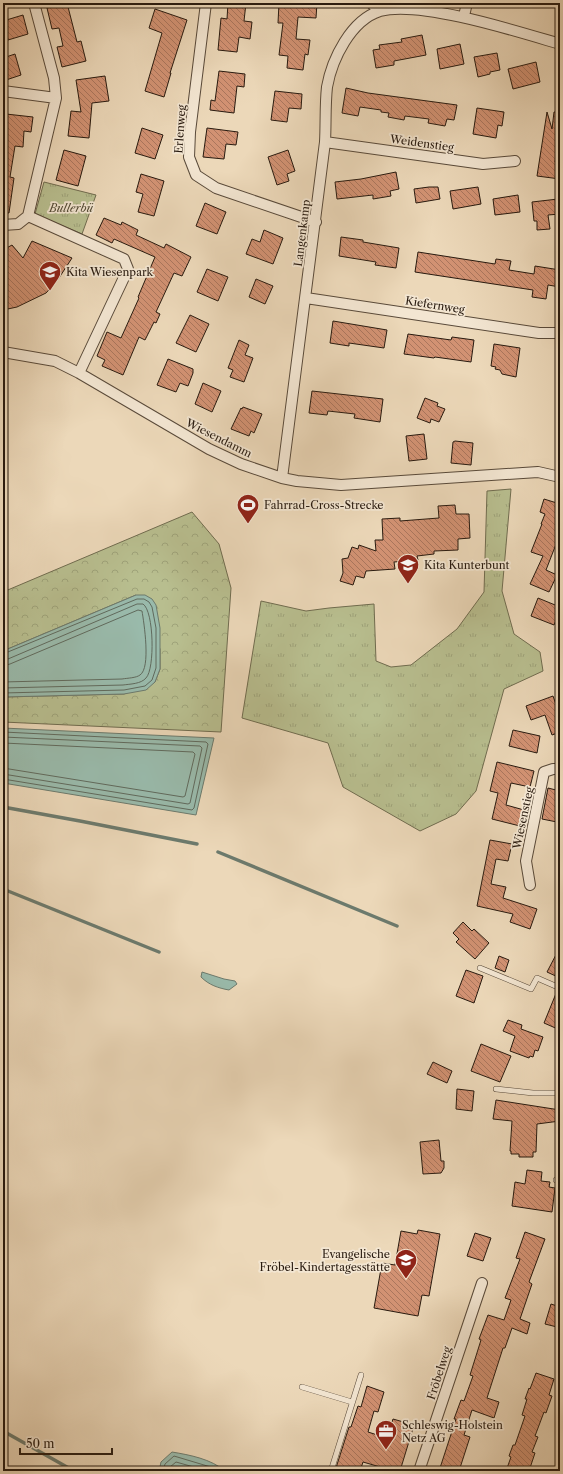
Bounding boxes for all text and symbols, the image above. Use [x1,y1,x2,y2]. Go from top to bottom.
street label: Erlenweg [171,104,189,154]
street label: Weidenstieg [388,131,455,154]
street label: Langenkamp [291,198,313,267]
park label: Bullerbü [48,201,93,215]
school or university icon: Kita Wiesenpark [37,259,63,292]
place label: Kita Wiesenpark [66,265,154,279]
street label: Kiefernweg [404,293,466,317]
street label: Wiesendamm [183,415,255,461]
sports icon: Fahrrad-Cross-Strecke [235,492,261,525]
place label: Fahrrad-Cross-Strecke [264,498,384,512]
school or university icon: Kita Kunterbunt [395,552,421,585]
place label: Kita Kunterbunt [424,558,510,572]
street label: Wiesenstieg [509,785,536,851]
place label: Evangelische Fröbel-Kindertagesstätte [260,1247,390,1274]
school or university icon: Evangelische Fröbel-Kindertagesstätte [393,1247,419,1280]
street label: Fröbelweg [424,1344,454,1401]
office icon: Schleswig-Holstein Netz AG [373,1418,399,1451]
place label: Schleswig-Holstein Netz AG [402,1418,503,1445]
scale bar [20,1430,112,1456]
text: 50 m [26,1436,55,1451]

